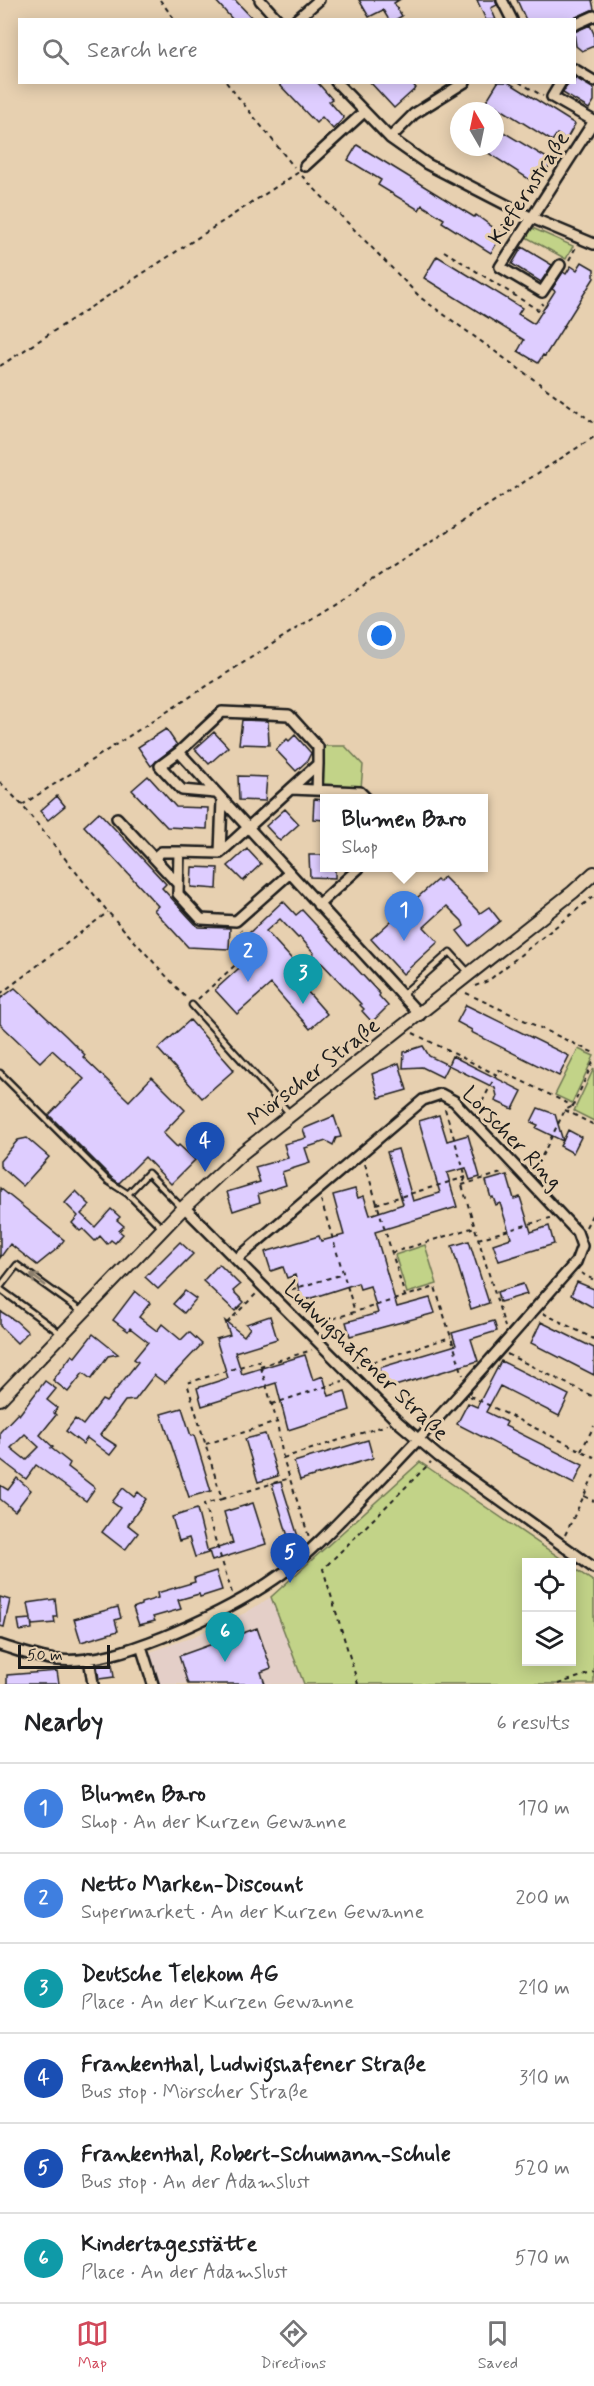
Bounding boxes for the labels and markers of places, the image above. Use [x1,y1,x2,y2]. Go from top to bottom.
pin: 1 [384,892,424,941]
pin: 2 [228,932,268,982]
pin: 3 [284,954,322,1004]
pin: 4 [186,1122,224,1172]
pin: 5 [270,1534,310,1583]
pin: 6 [206,1612,244,1662]

